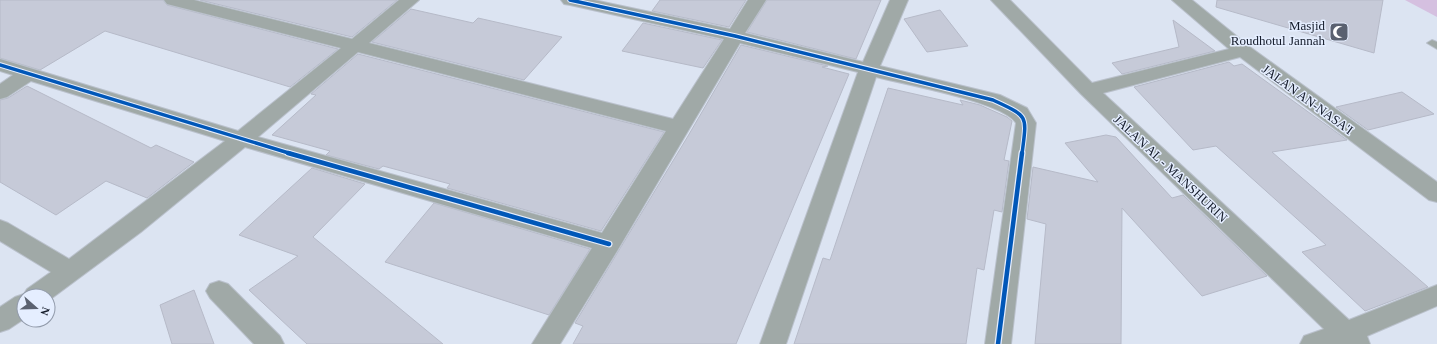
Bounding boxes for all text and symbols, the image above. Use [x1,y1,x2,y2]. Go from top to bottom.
place label: Masjid Roudhotul Jannah [1231,18,1325,48]
mosque icon: Masjid Roudhotul Jannah [1328,21,1350,43]
street label: JALAN AN-NASA'I [1259,61,1356,137]
street label: JALAN AL - MANSHURIN [1111,112,1231,225]
north arrow [16,288,56,328]
text: N [38,306,52,317]

